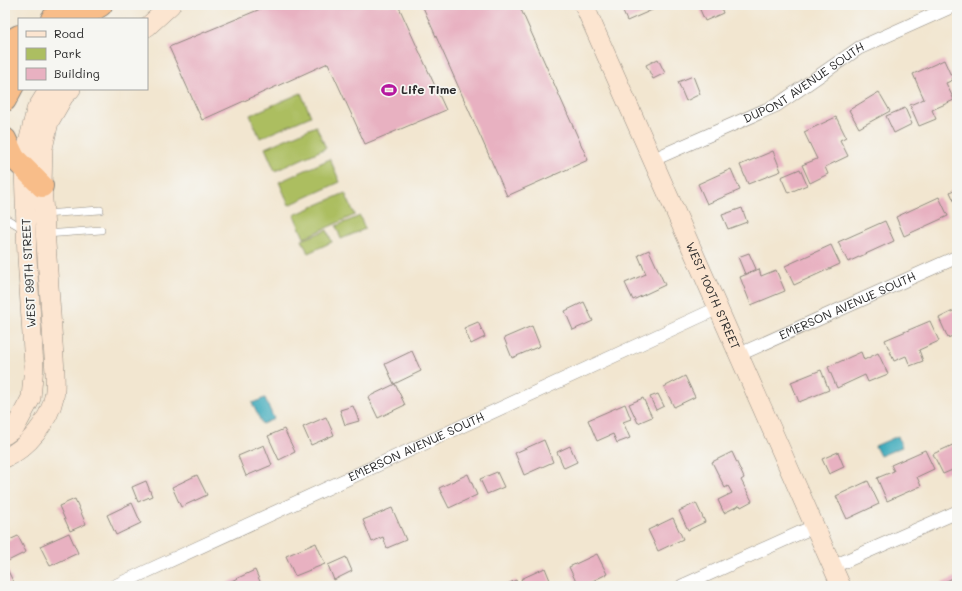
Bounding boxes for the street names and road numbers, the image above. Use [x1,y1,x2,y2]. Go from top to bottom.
street label: DUPONT AVENUE SOUTH [740,38,866,126]
street label: WEST 99TH STREET [17,218,39,328]
street label: WEST 100TH STREET [683,239,744,352]
street label: EMERSON AVENUE SOUTH [776,267,918,343]
street label: EMERSON AVENUE SOUTH [345,408,487,484]

